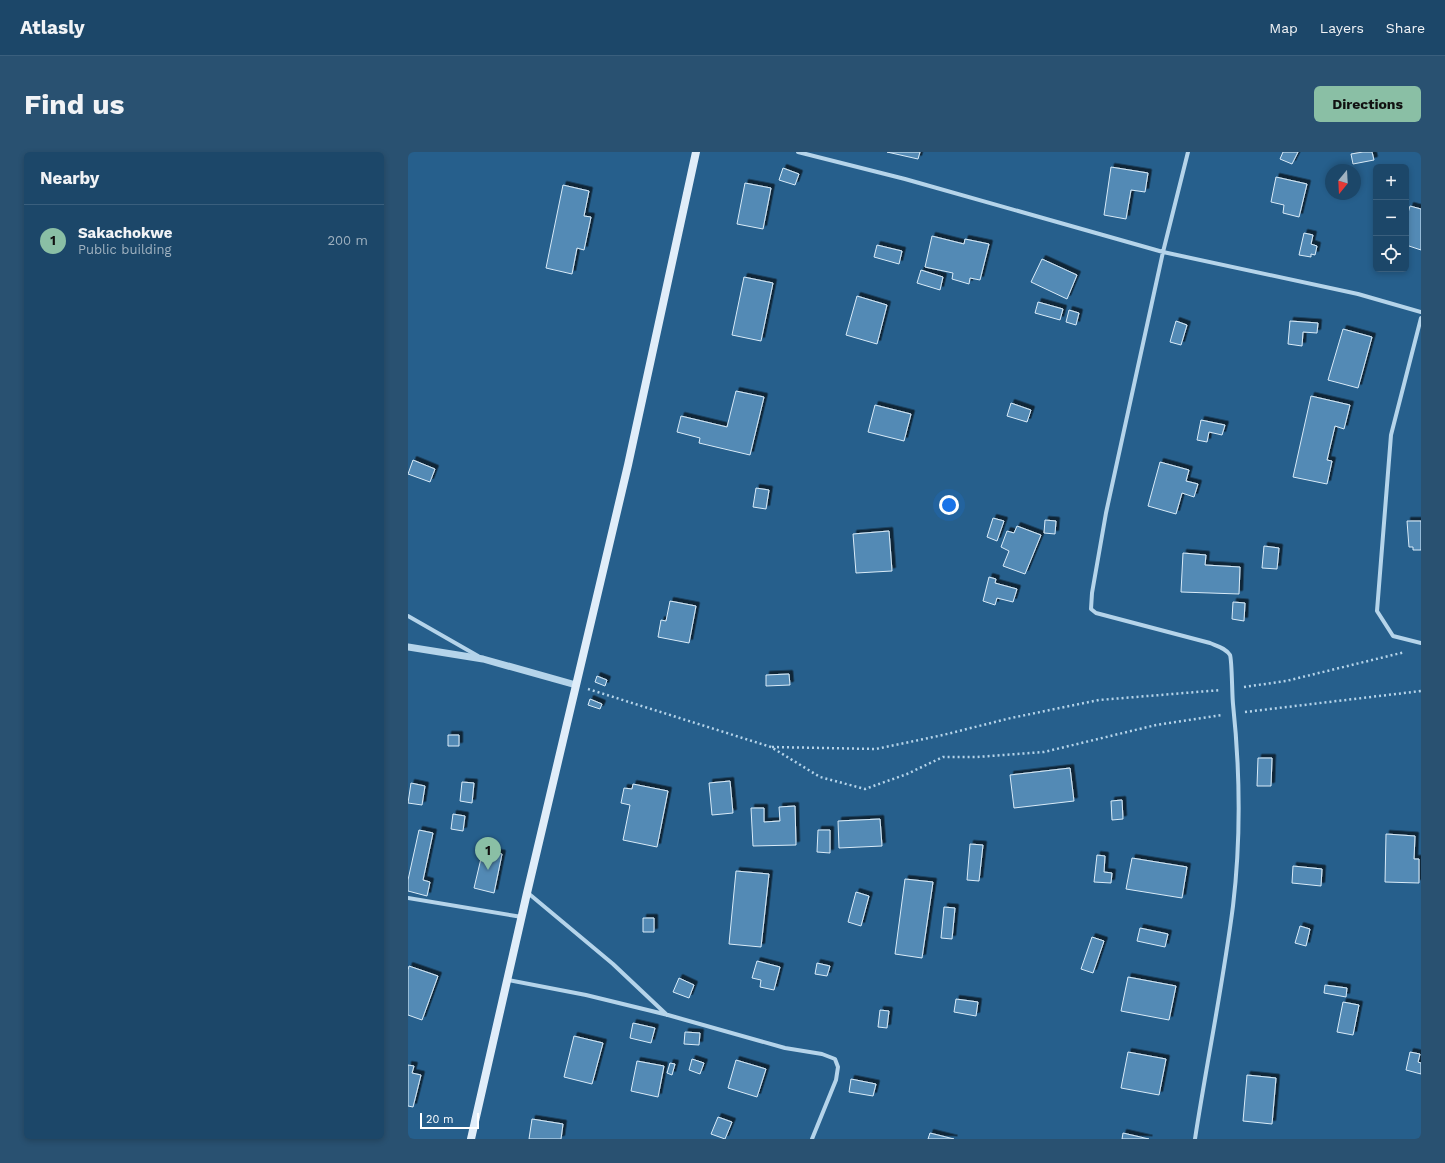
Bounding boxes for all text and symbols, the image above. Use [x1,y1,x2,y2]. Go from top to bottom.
text: Atlasly [20,16,85,39]
text: Map [1269,20,1298,36]
text: Layers [1320,20,1364,36]
text: Share [1386,20,1425,36]
button: Directions [1314,86,1421,122]
text: Find us [24,88,124,121]
north arrow [1325,164,1361,200]
map controls [1373,164,1409,272]
button: + [1373,164,1409,200]
text: Nearby [40,168,99,188]
button: − [1373,200,1409,236]
text: Sakachokwe [78,224,172,242]
text: 1 [50,233,56,248]
text: 200 m [327,233,368,248]
button: locate [1373,236,1409,272]
text: Public building [78,242,171,257]
your location [939,495,959,515]
pin: 1 [475,837,501,870]
scale bar [420,1111,479,1130]
text: 20 m [426,1113,454,1126]

